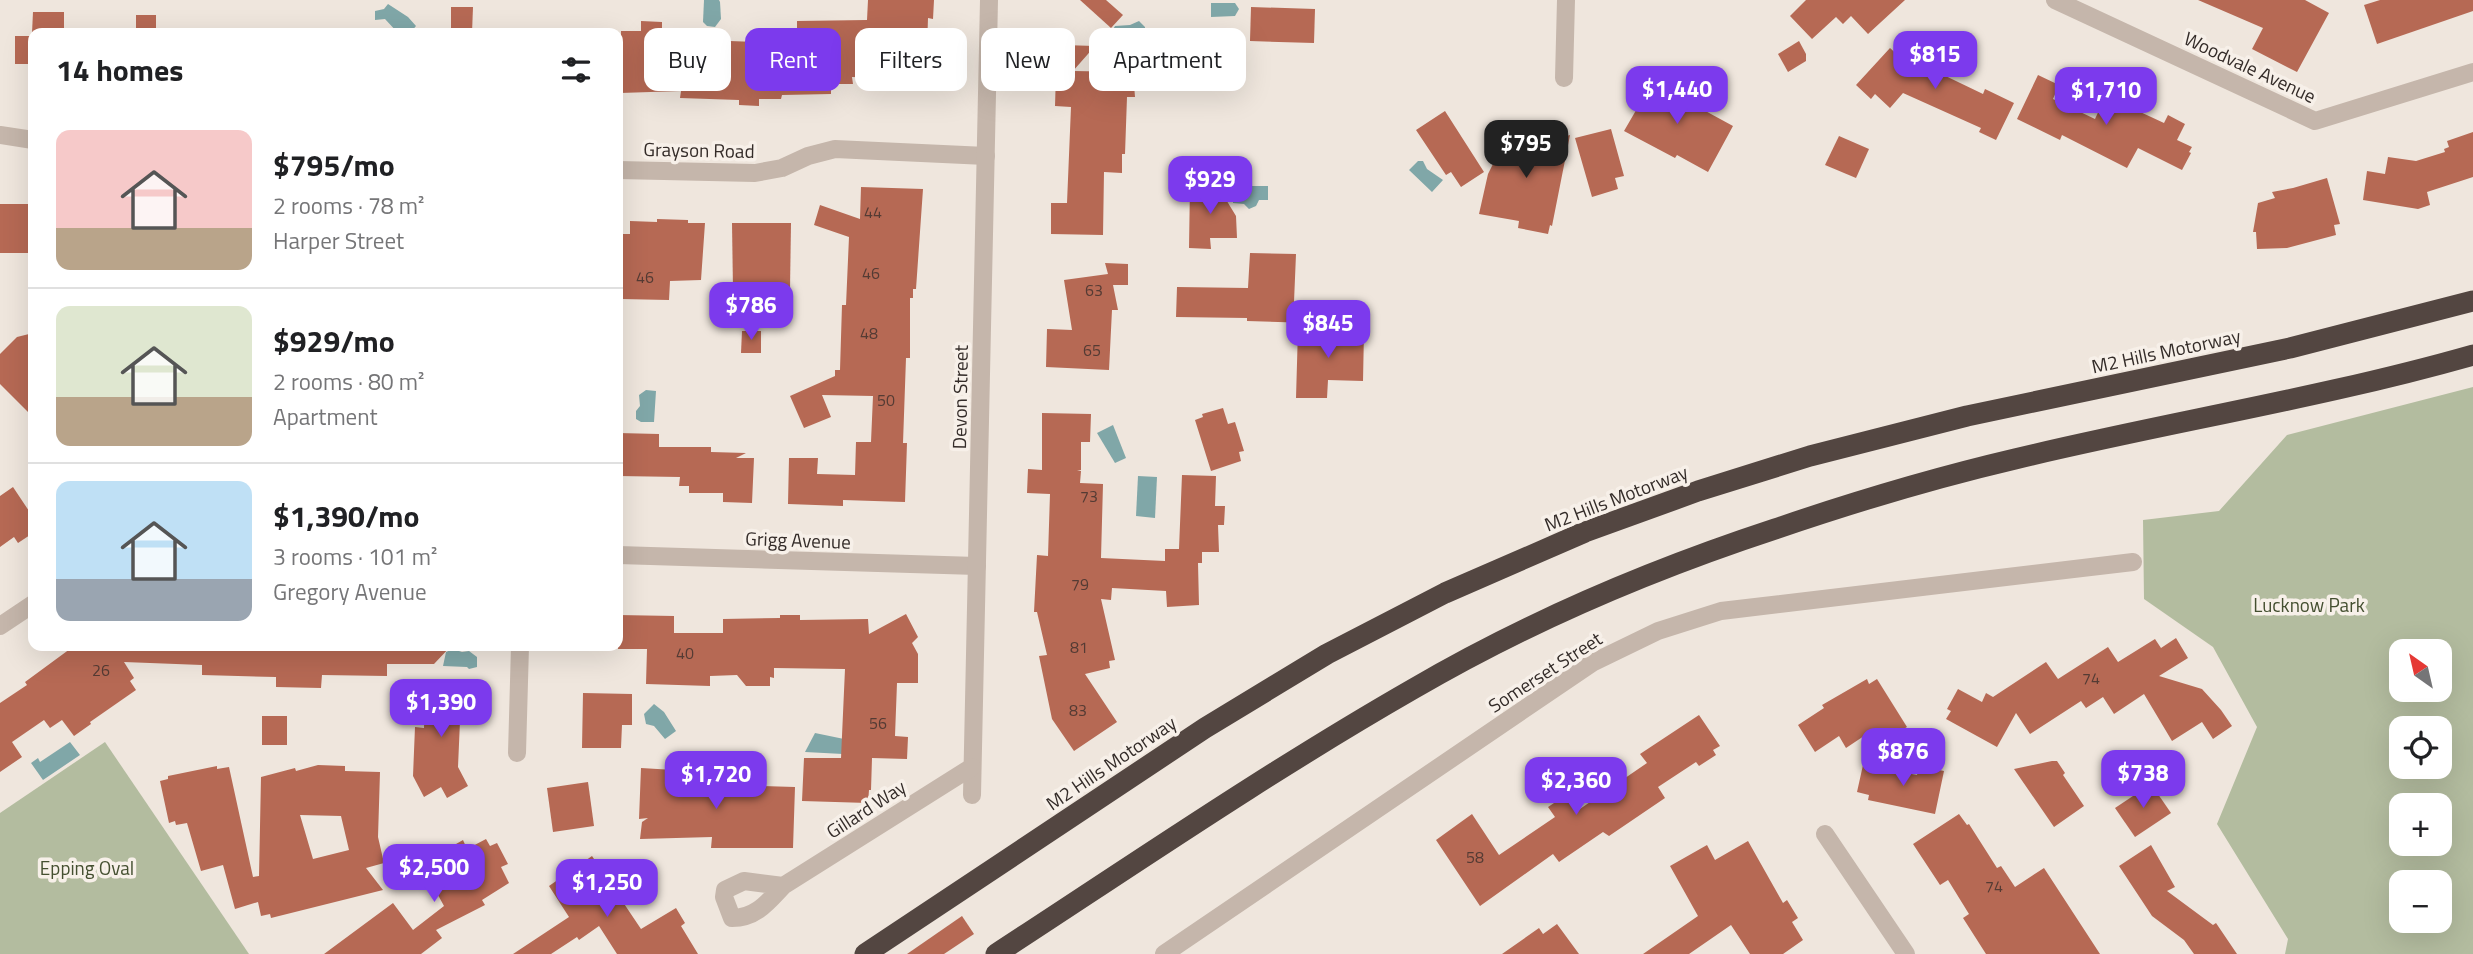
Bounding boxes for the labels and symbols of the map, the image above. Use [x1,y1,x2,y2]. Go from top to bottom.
street label: Woodvale Avenue [2179,23,2321,110]
pin: $815 [1894,32,1976,91]
pin: $1,440 [1620,66,1734,126]
pin: $1,710 [2049,68,2163,127]
pin: $795 [1485,120,1567,180]
street label: Grayson Road [643,134,755,165]
pin: $929 [1169,156,1251,216]
house number: 44 [864,200,882,224]
house number: 46 [862,261,880,285]
house number: 46 [636,265,654,289]
house number: 63 [1085,278,1103,302]
pin: $786 [710,282,792,342]
pin: $845 [1287,300,1369,360]
house number: 48 [860,321,878,345]
street label: M2 Hills Motorway [2089,321,2243,380]
house number: 65 [1083,338,1101,362]
street label: Devon Street [944,344,975,449]
house number: 50 [877,388,895,412]
street label: M2 Hills Motorway [1540,457,1692,538]
house number: 73 [1080,484,1098,508]
street label: Grigg Avenue [745,523,851,556]
house number: 79 [1071,572,1089,596]
park label: Lucknow Park [2253,590,2365,619]
street label: Somerset Street [1482,624,1608,719]
house number: 81 [1070,635,1088,659]
north arrow [2389,639,2452,702]
house number: 40 [676,641,694,665]
house number: 26 [92,658,110,682]
house number: 74 [2082,666,2100,690]
pin: $1,390 [384,680,498,739]
house number: 83 [1069,698,1087,722]
street label: M2 Hills Motorway [1040,708,1182,817]
house number: 56 [869,711,887,735]
pin: $876 [1862,728,1944,788]
pin: $738 [2102,750,2184,810]
pin: $1,720 [659,752,773,811]
pin: $2,360 [1519,758,1633,817]
street label: Gillard Way [820,772,911,845]
pin: $2,500 [377,844,491,904]
house number: 58 [1466,845,1484,869]
park label: Epping Oval [40,853,134,882]
pin: $1,250 [550,860,664,919]
house number: 74 [1985,874,2003,898]

